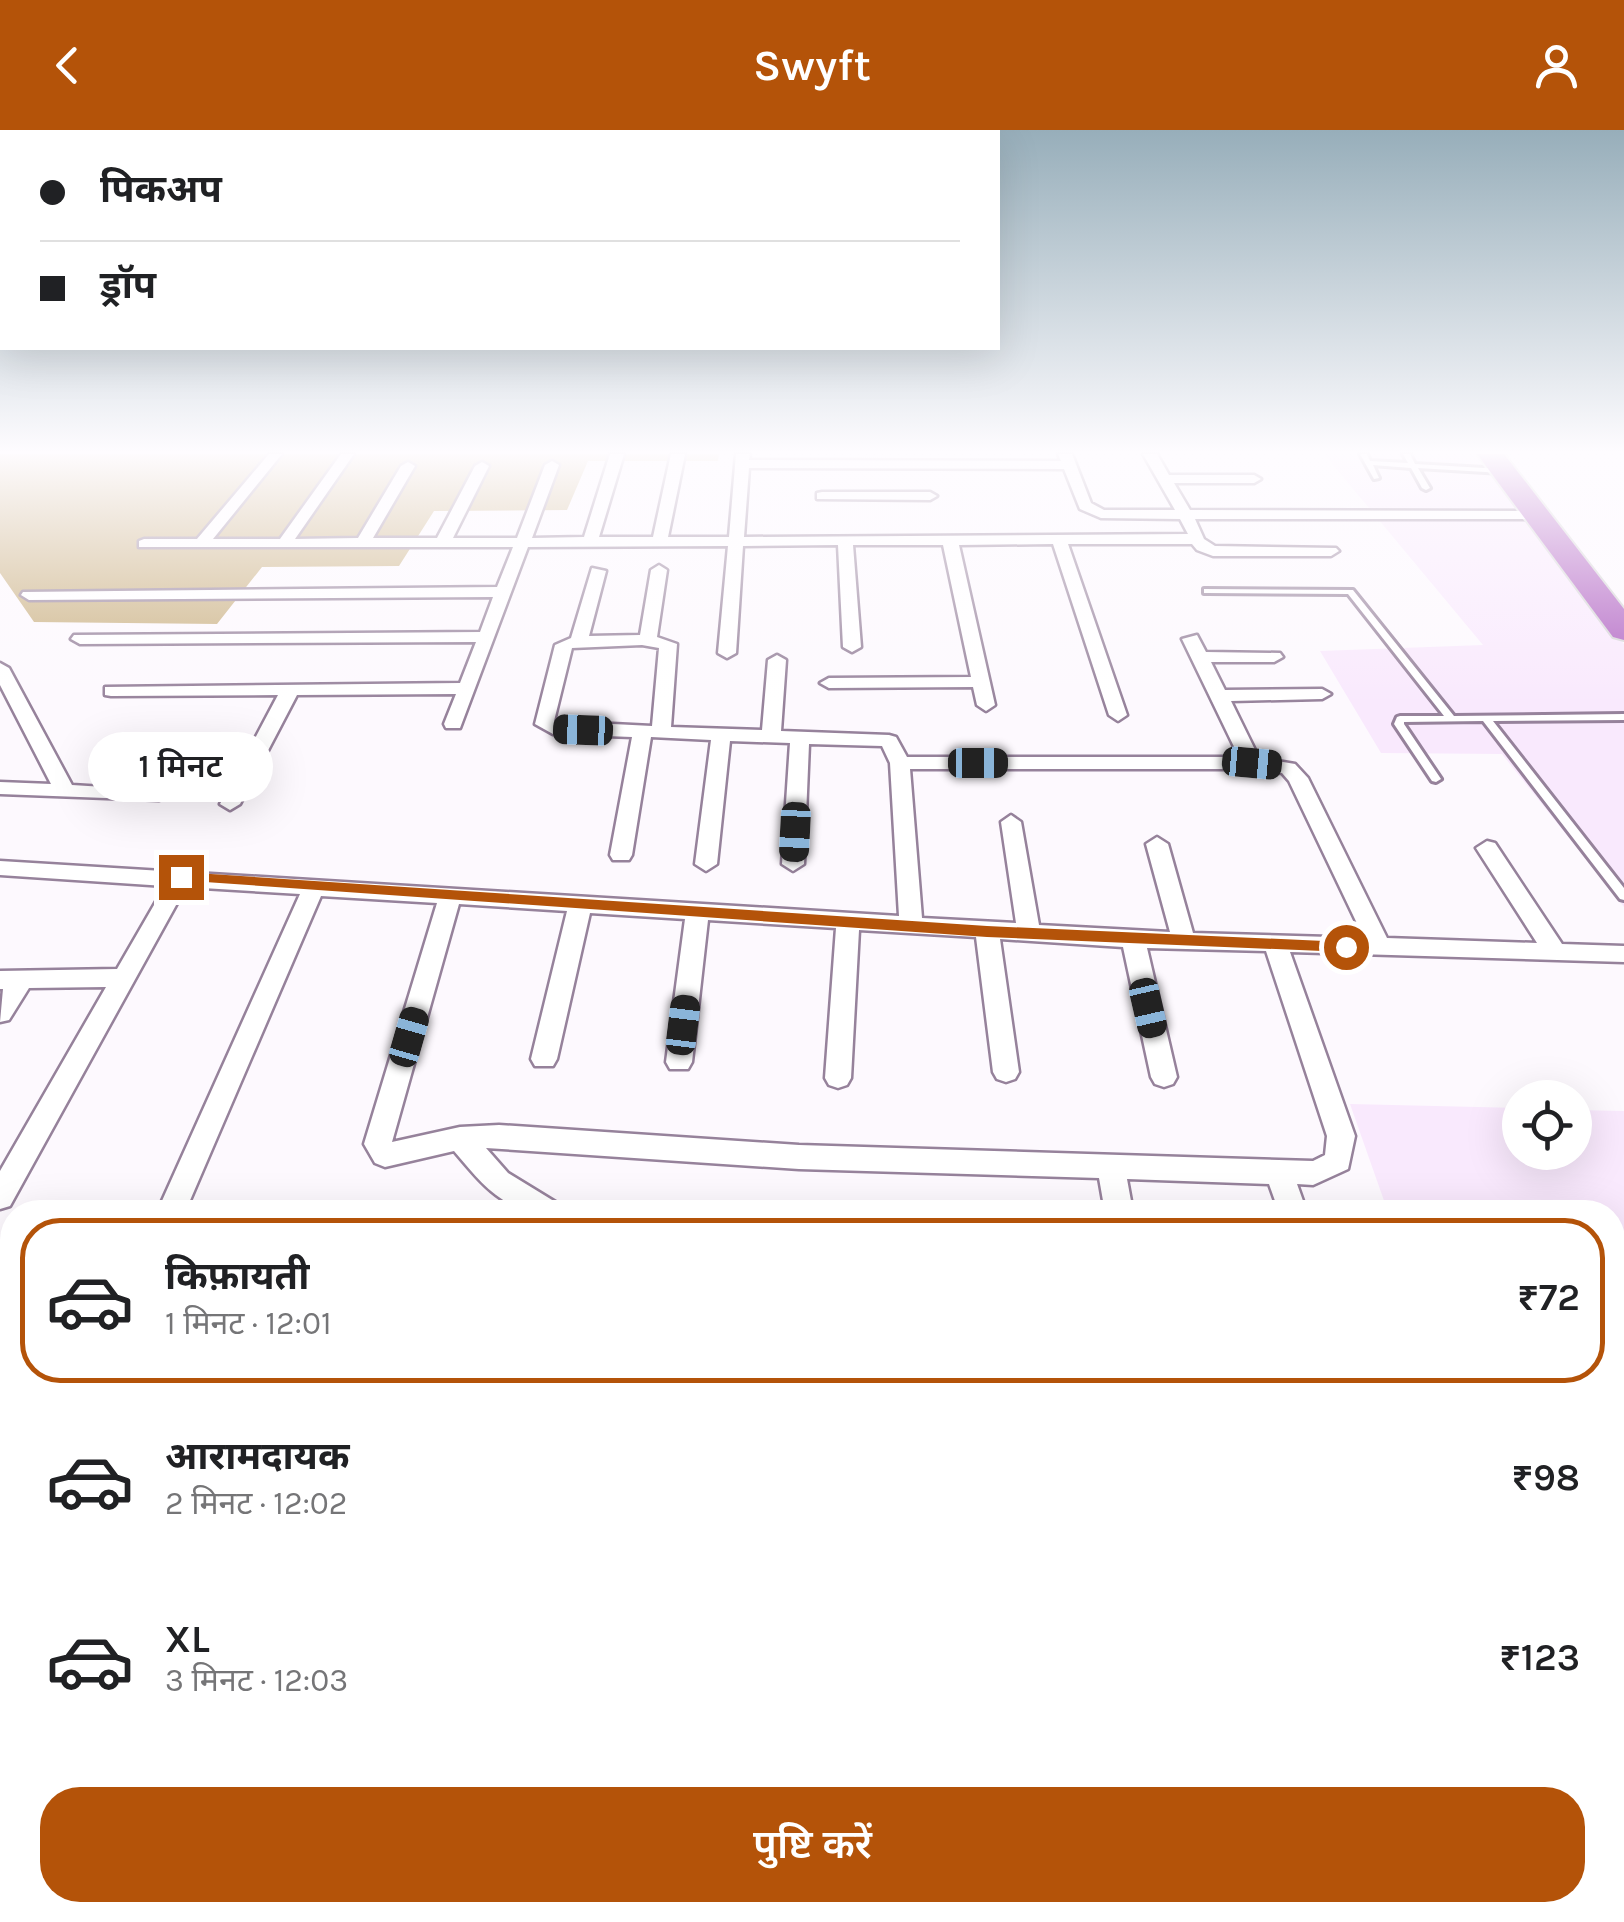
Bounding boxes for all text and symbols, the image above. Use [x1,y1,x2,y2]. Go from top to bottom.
icon: back [40,38,95,93]
icon: person [1529,38,1584,93]
text: Swyft [753,39,871,91]
text: पिकअप [100,167,222,212]
text: ड्रॉप [100,263,156,308]
car [552,714,614,746]
callout: 1 मिनट [89,732,274,802]
car [1221,745,1283,781]
text: 1 मिनट [138,748,223,785]
car [948,748,1008,778]
car [778,801,812,863]
route end [159,855,204,900]
route start [1324,925,1369,970]
car [1127,975,1169,1041]
car [664,993,702,1057]
car [386,1004,432,1070]
map controls [1502,1080,1592,1170]
button: locate [1502,1080,1592,1170]
text: किफ़ायती [165,1254,309,1299]
icon: car [45,1256,135,1346]
text: ₹72 [1517,1275,1580,1320]
text: 1 मिनट · 12:01 [165,1305,331,1342]
text: आरामदायक [165,1434,349,1479]
icon: car [45,1436,135,1526]
text: ₹98 [1511,1455,1580,1500]
text: 2 मिनट · 12:02 [165,1485,347,1522]
icon: car [45,1616,135,1706]
text: XL [165,1617,210,1662]
text: ₹123 [1499,1635,1580,1680]
text: 3 मिनट · 12:03 [165,1662,348,1699]
button: पुष्टि करें [40,1787,1585,1902]

